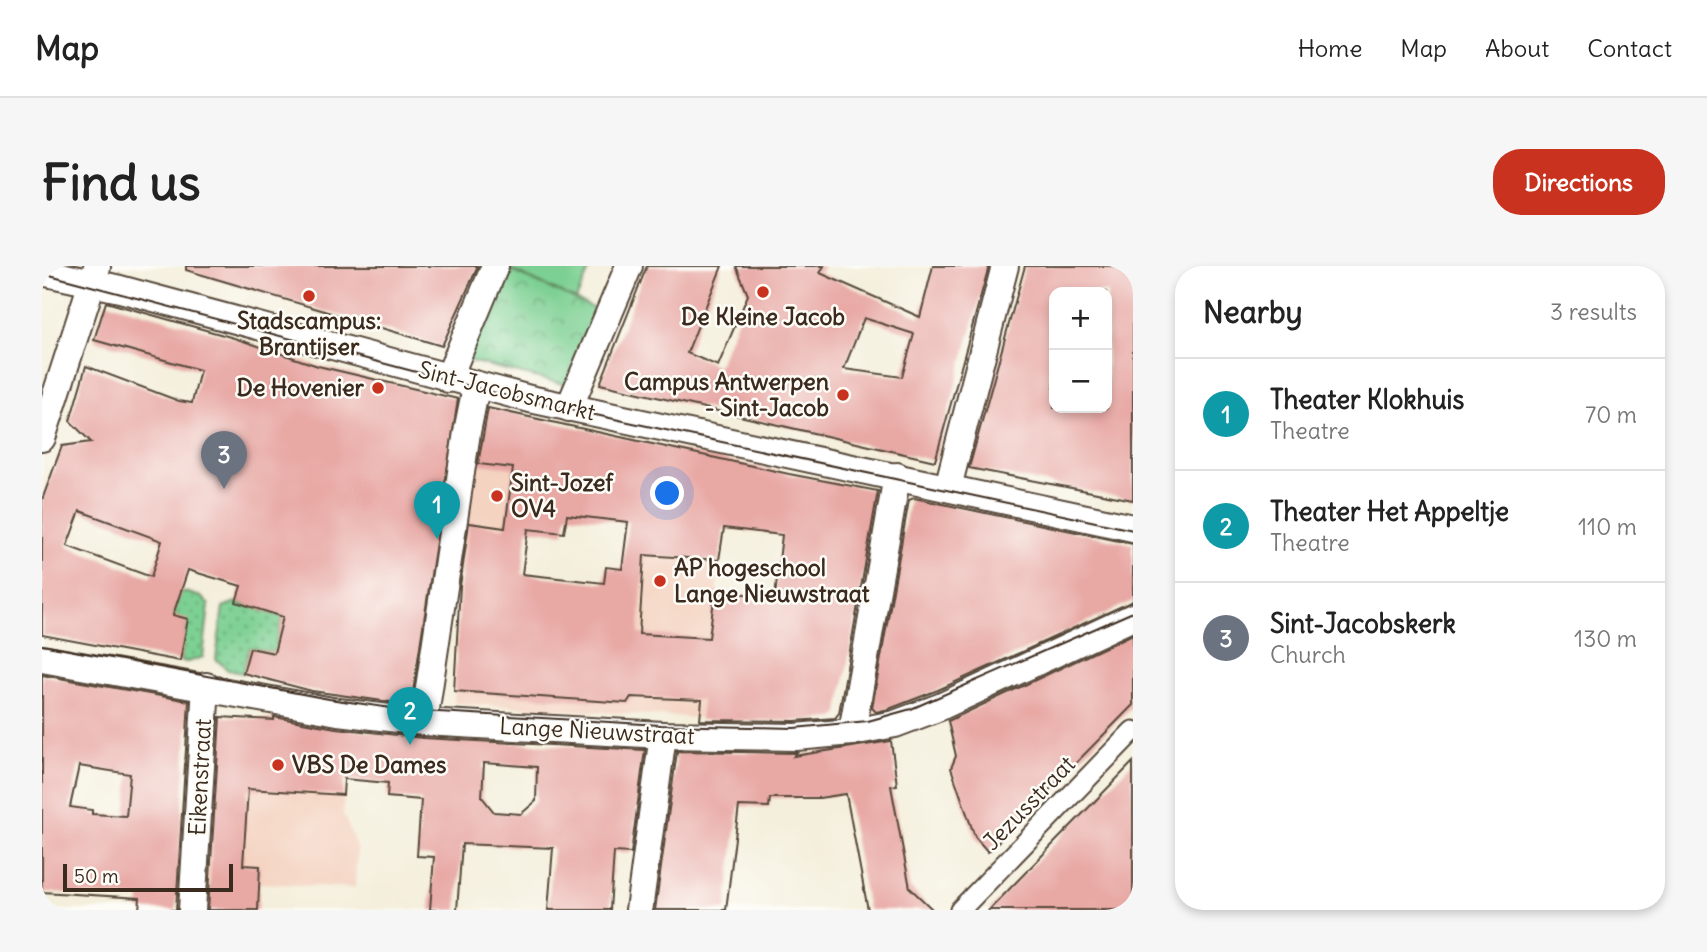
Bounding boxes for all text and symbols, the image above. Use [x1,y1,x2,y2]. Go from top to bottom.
text: Map [35,27,99,69]
text: Home [1298,33,1362,63]
text: Map [1400,33,1447,63]
text: About [1485,33,1549,63]
text: Contact [1587,33,1672,63]
button: Directions [1493,149,1665,215]
text: Find us [42,152,200,213]
marker: De Kleine Jacob [755,284,771,300]
map controls [1049,287,1112,413]
button: + [1049,287,1112,350]
marker: Stadscampus: Brantijser [301,288,317,304]
text: Nearby [1203,293,1303,331]
text: 3 results [1550,297,1637,326]
place label: De Kleine Jacob [681,302,845,331]
place label: Stadscampus: Brantijser [237,306,381,361]
button: − [1049,350,1112,413]
street label: Sint-Jacobsmarkt [416,354,599,427]
place label: Campus Antwerpen - Sint-Jacob [624,367,829,422]
place label: De Hovenier [237,373,365,402]
marker: De Hovenier [370,380,386,396]
text: Theater Klokhuis [1270,383,1464,416]
marker: Campus Antwerpen - Sint-Jacob [835,387,851,403]
text: 1 [1221,400,1231,429]
text: 70 m [1585,400,1637,429]
text: Theatre [1270,416,1350,445]
pin: 3 [201,431,247,489]
place label: Sint-Jozef OV4 [511,468,614,523]
your location [650,476,684,510]
pin: 1 [414,481,460,539]
marker: Sint-Jozef OV4 [489,488,505,504]
text: Theater Het Appeltje [1270,495,1509,528]
text: 2 [1220,512,1232,541]
text: 110 m [1578,512,1637,541]
text: Theatre [1270,528,1350,557]
place label: AP hogeschool Lange Nieuwstraat [674,553,870,608]
marker: AP hogeschool Lange Nieuwstraat [652,573,668,589]
text: Sint-Jacobskerk [1270,607,1456,640]
text: 3 [1219,624,1233,653]
text: 130 m [1574,624,1637,653]
text: Church [1270,640,1346,669]
pin: 2 [387,687,433,745]
street label: Lange Nieuwstraat [499,711,696,750]
street label: Eikenstraat [182,717,217,836]
street label: Jezusstraat [976,749,1081,856]
place label: VBS De Dames [292,750,446,779]
marker: VBS De Dames [270,757,286,773]
scale bar [63,861,233,893]
text: 50 m [74,864,119,888]

